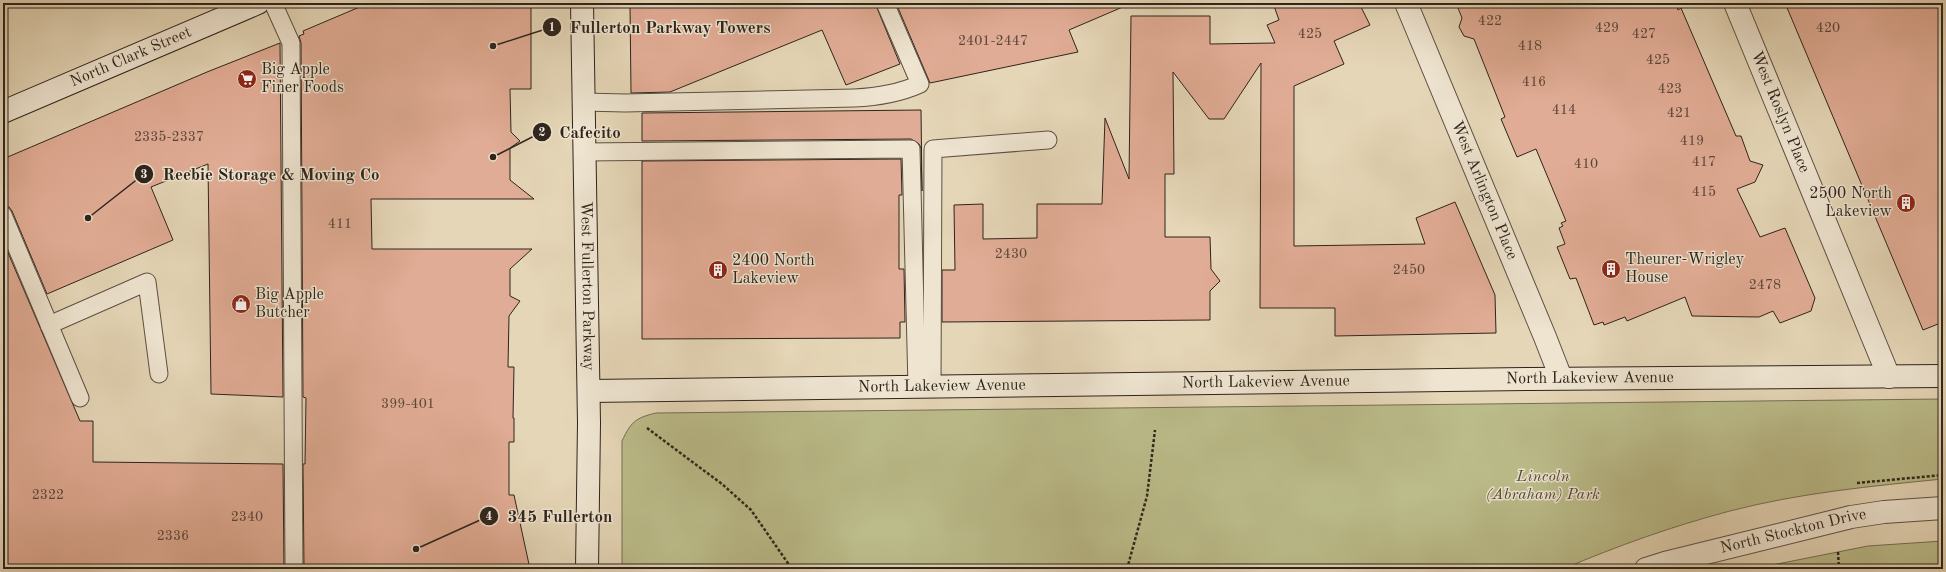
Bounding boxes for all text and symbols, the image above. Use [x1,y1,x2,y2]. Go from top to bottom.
callout: Fullerton Parkway Towers [542,12,779,41]
house number: 422 [1478,14,1502,28]
text: Fullerton Parkway Towers [570,20,770,37]
house number: 429 [1595,21,1619,35]
house number: 420 [1816,21,1840,35]
text: 1 [549,22,555,34]
street label: North Clark Street [68,24,194,90]
house number: 425 [1298,27,1322,41]
house number: 427 [1632,27,1656,41]
house number: 2401-2447 [958,34,1028,48]
house number: 418 [1518,39,1542,53]
street label: West Roslyn Place [1748,49,1812,175]
house number: 425 [1646,53,1670,67]
place label: Big Apple Finer Foods [261,62,344,96]
supermarket icon: Big Apple Finer Foods [236,68,258,90]
house number: 416 [1522,75,1546,89]
house number: 423 [1658,82,1682,96]
house number: 414 [1552,103,1576,117]
house number: 421 [1667,106,1691,120]
callout: Cafecito [532,117,629,146]
street label: West Arlington Place [1448,119,1520,262]
text: Cafecito [559,125,621,142]
text: 2 [539,127,546,139]
house number: 2335-2337 [134,130,204,144]
house number: 419 [1680,134,1704,148]
house number: 417 [1692,155,1716,169]
house number: 410 [1574,157,1598,171]
callout: Reebie Storage & Moving Co [134,159,387,188]
text: Reebie Storage & Moving Co [163,167,379,184]
text: 3 [141,169,148,181]
house number: 415 [1692,185,1716,199]
place label: 2500 North Lakeview [1809,186,1893,220]
building icon: 2500 North Lakeview [1895,192,1917,214]
street label: West Fullerton Parkway [577,201,596,371]
house number: 411 [328,217,352,231]
house number: 2430 [995,247,1027,261]
place label: Theurer-Wrigley House [1625,252,1745,286]
place label: 2400 North Lakeview [732,253,815,287]
building icon: Theurer-Wrigley House [1600,258,1622,280]
building icon: 2400 North Lakeview [707,259,729,281]
house number: 2450 [1393,263,1425,277]
house number: 2478 [1749,278,1781,292]
place label: Big Apple Butcher [255,287,324,321]
shop icon: Big Apple Butcher [230,293,252,315]
street label: North Lakeview Avenue [1506,370,1674,387]
street label: North Lakeview Avenue [1182,373,1350,391]
street label: North Lakeview Avenue [858,377,1026,396]
house number: 399-401 [381,397,435,411]
park label: Lincoln (Abraham) Park [1486,469,1600,503]
house number: 2322 [32,488,64,502]
callout: 345 Fullerton [479,501,620,530]
street label: North Stockton Drive [1719,507,1867,557]
text: 345 Fullerton [507,509,613,526]
house number: 2340 [231,510,263,524]
text: 4 [486,511,493,523]
house number: 2336 [157,529,189,543]

